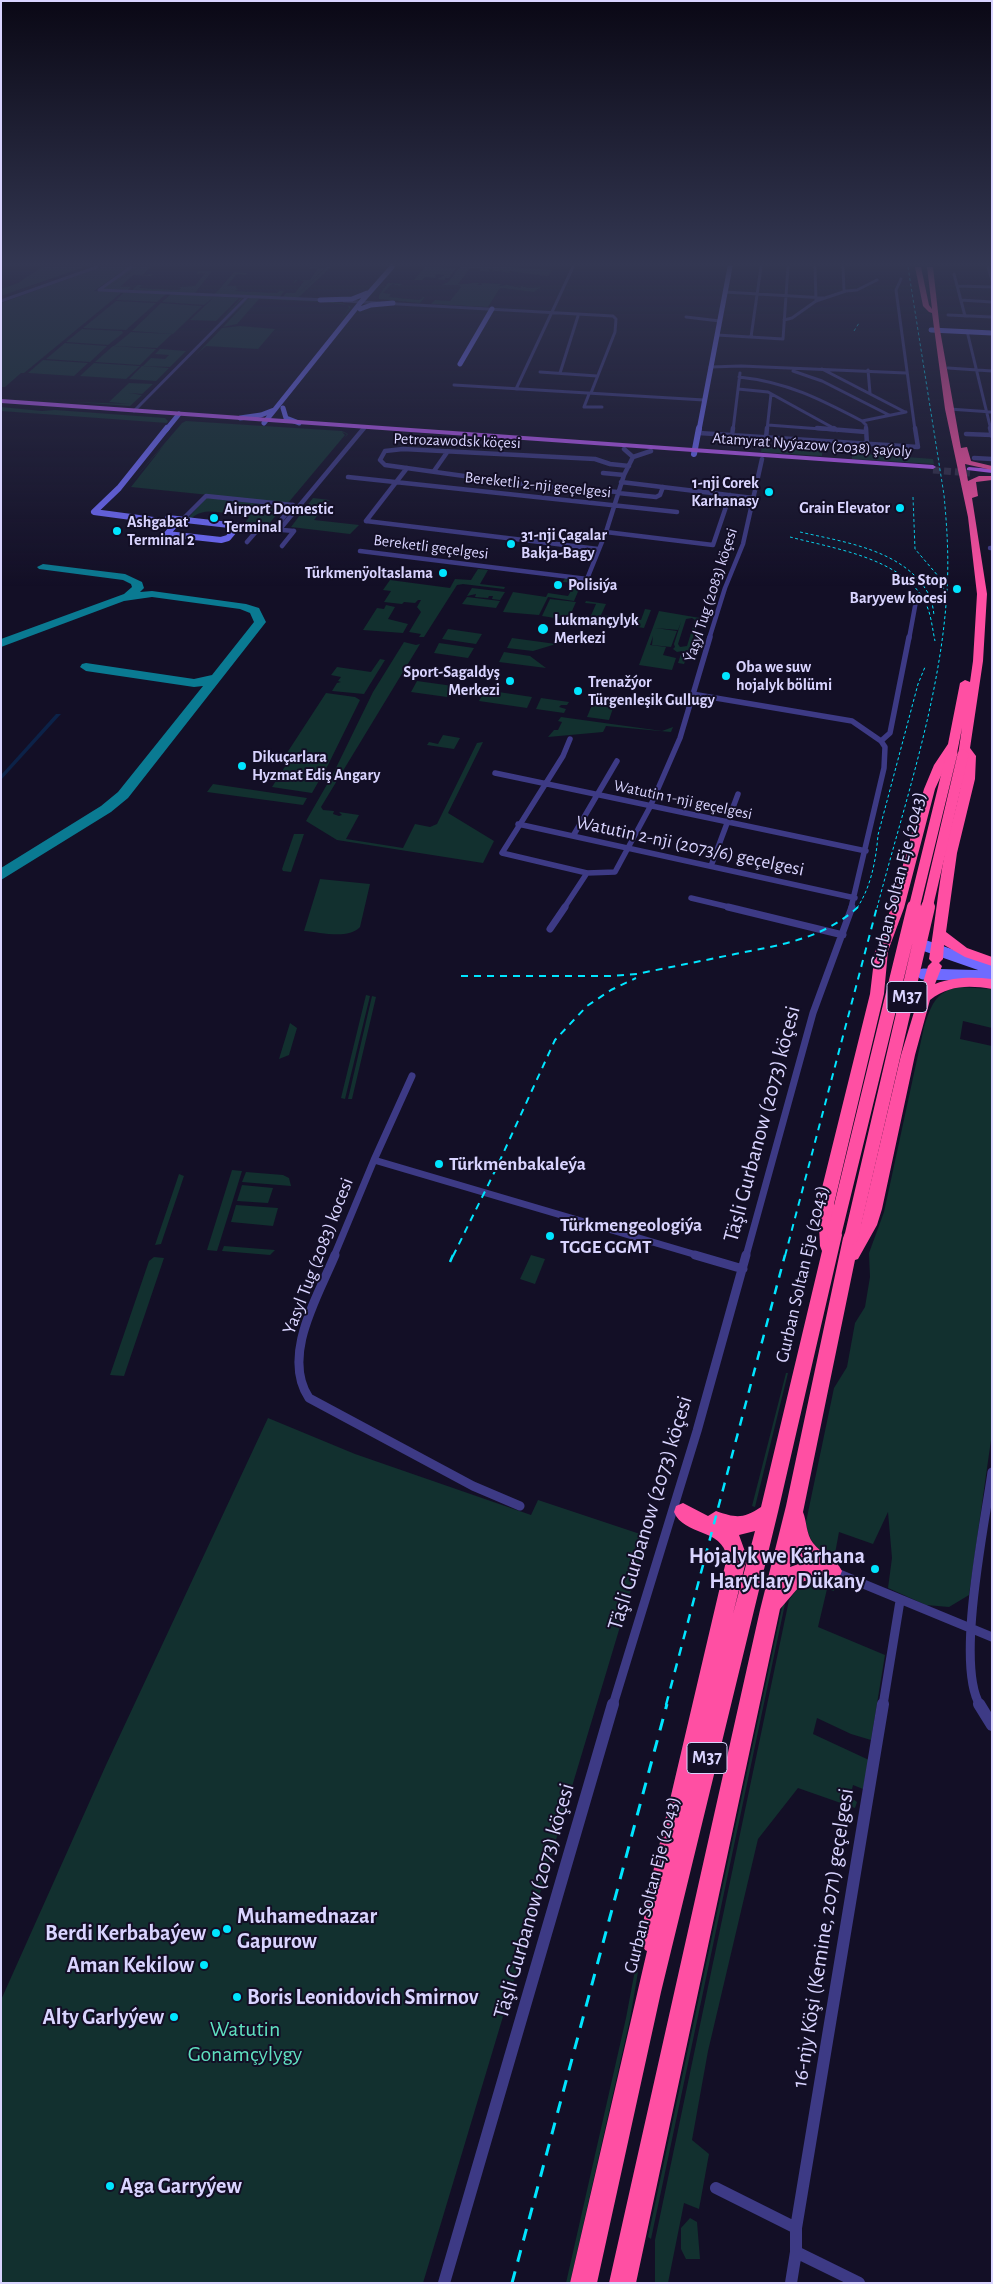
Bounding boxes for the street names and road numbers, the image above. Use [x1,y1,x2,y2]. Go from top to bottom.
street label: Atamyrat Nyýazow (2038) şaýoly [712,428,912,462]
street label: Petrozawodsk köçesi [393,429,521,453]
street label: Bereketli 2-nji geçelgesi [464,468,612,502]
street label: Ýaşyl Tug (2083) köçesi [680,526,742,664]
street label: Bereketli geçelgesi [372,530,490,564]
street label: Watutin 1-nji geçelgesi [612,776,754,824]
street label: Gurban Soltan Eje (2043) [865,789,931,971]
street label: Watutin 2-nji (2073/6) geçelgesi [574,811,806,881]
road number: M37 [887,982,927,1012]
street label: Täşli Gurbanow (2073) köçesi [718,1003,806,1245]
street label: Yasyl Tug (2083) kocesi [278,1174,358,1338]
street label: Gurban Soltan Eje (2043) [771,1183,833,1365]
street label: Täşli Gurbanow (2073) köçesi [602,1393,698,1633]
road number: M37 [687,1742,727,1774]
street label: Täşli Gurbanow (2073) köçesi [488,1780,580,2022]
street label: 16-njy Köşi (Kemine, 2071) geçelgesi [786,1786,860,2090]
street label: Gurban Soltan Eje (2043) [619,1794,685,1976]

